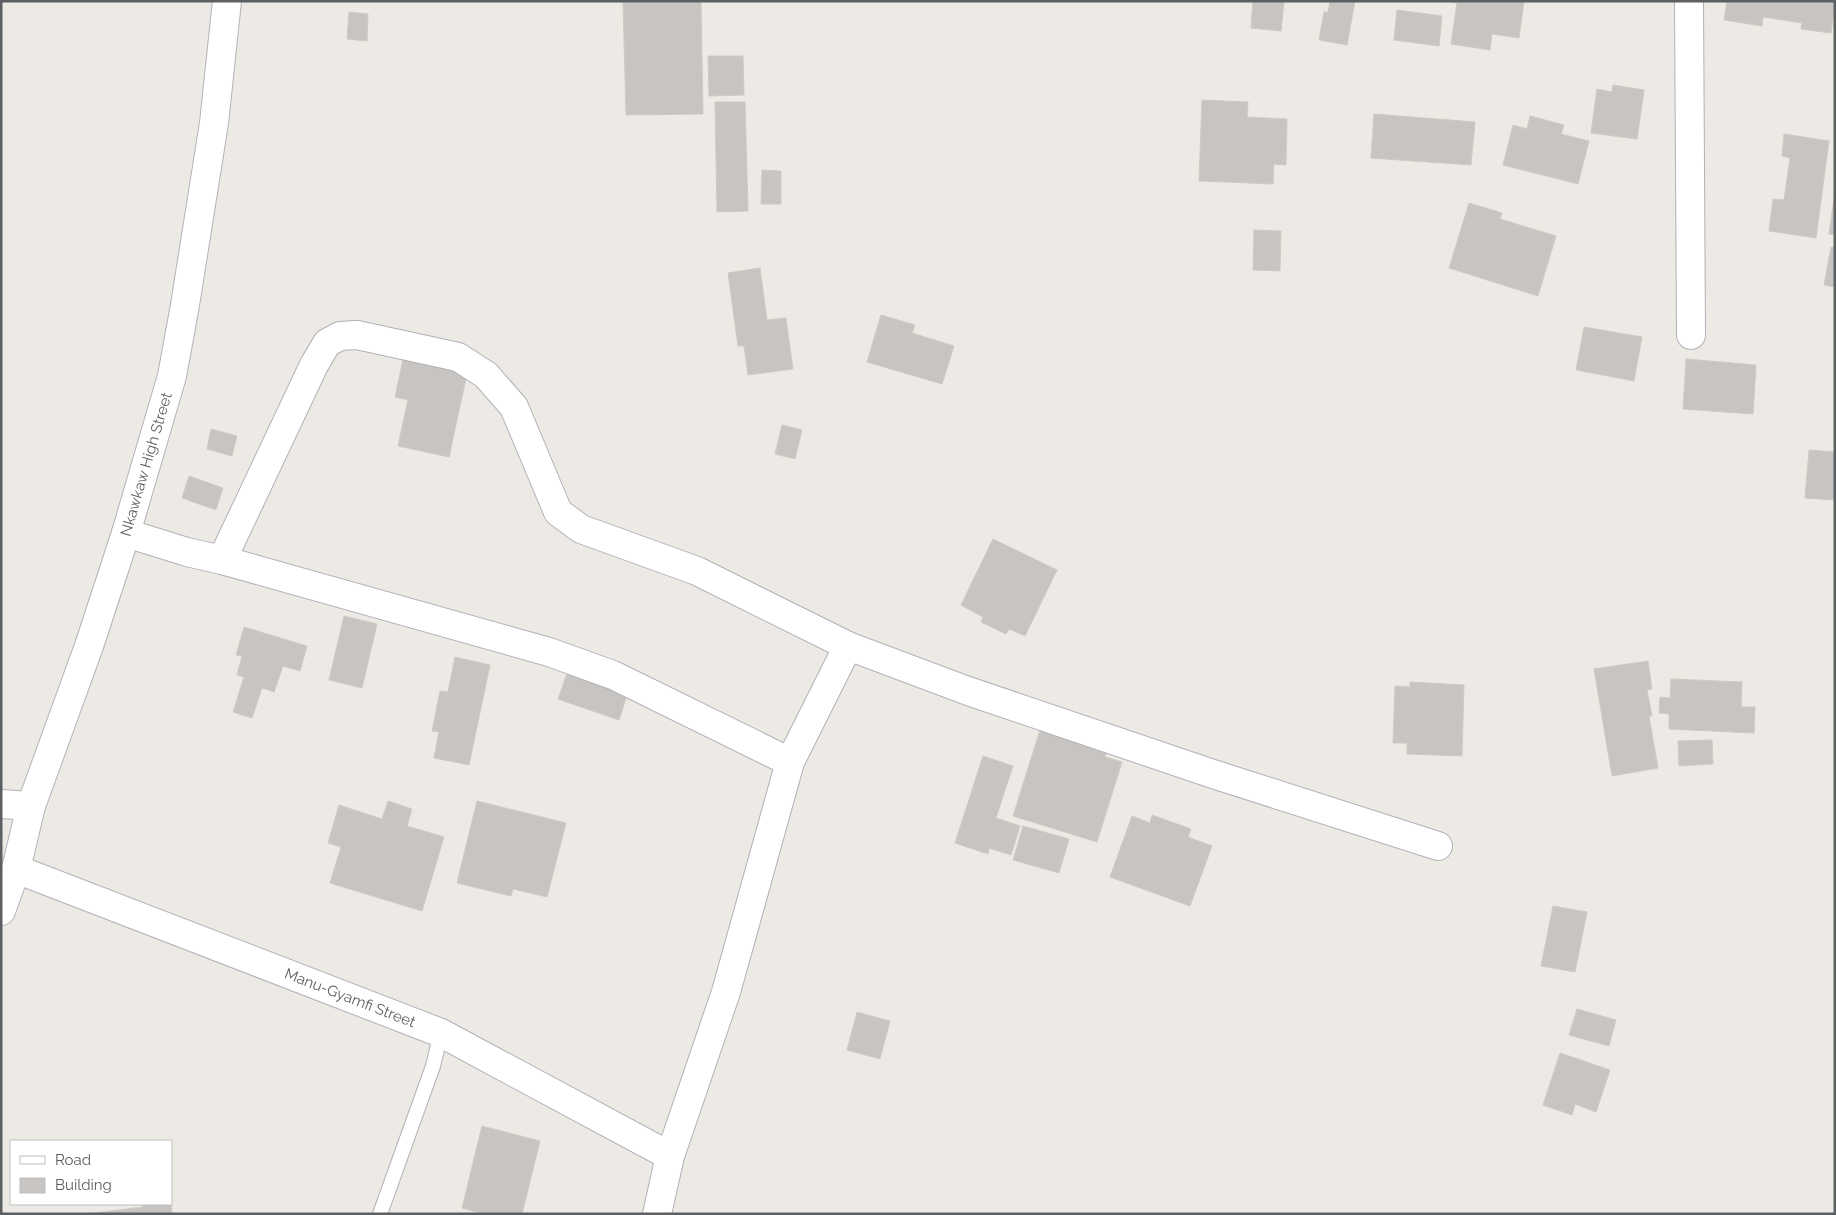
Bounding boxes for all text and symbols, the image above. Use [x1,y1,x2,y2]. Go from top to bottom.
street label: Nkawkaw High Street [117,390,176,538]
street label: Manu-Gyamfi Street [282,965,418,1031]
legend [10,1140,172,1205]
text: Road [55,1151,91,1169]
text: Building [55,1176,112,1194]

